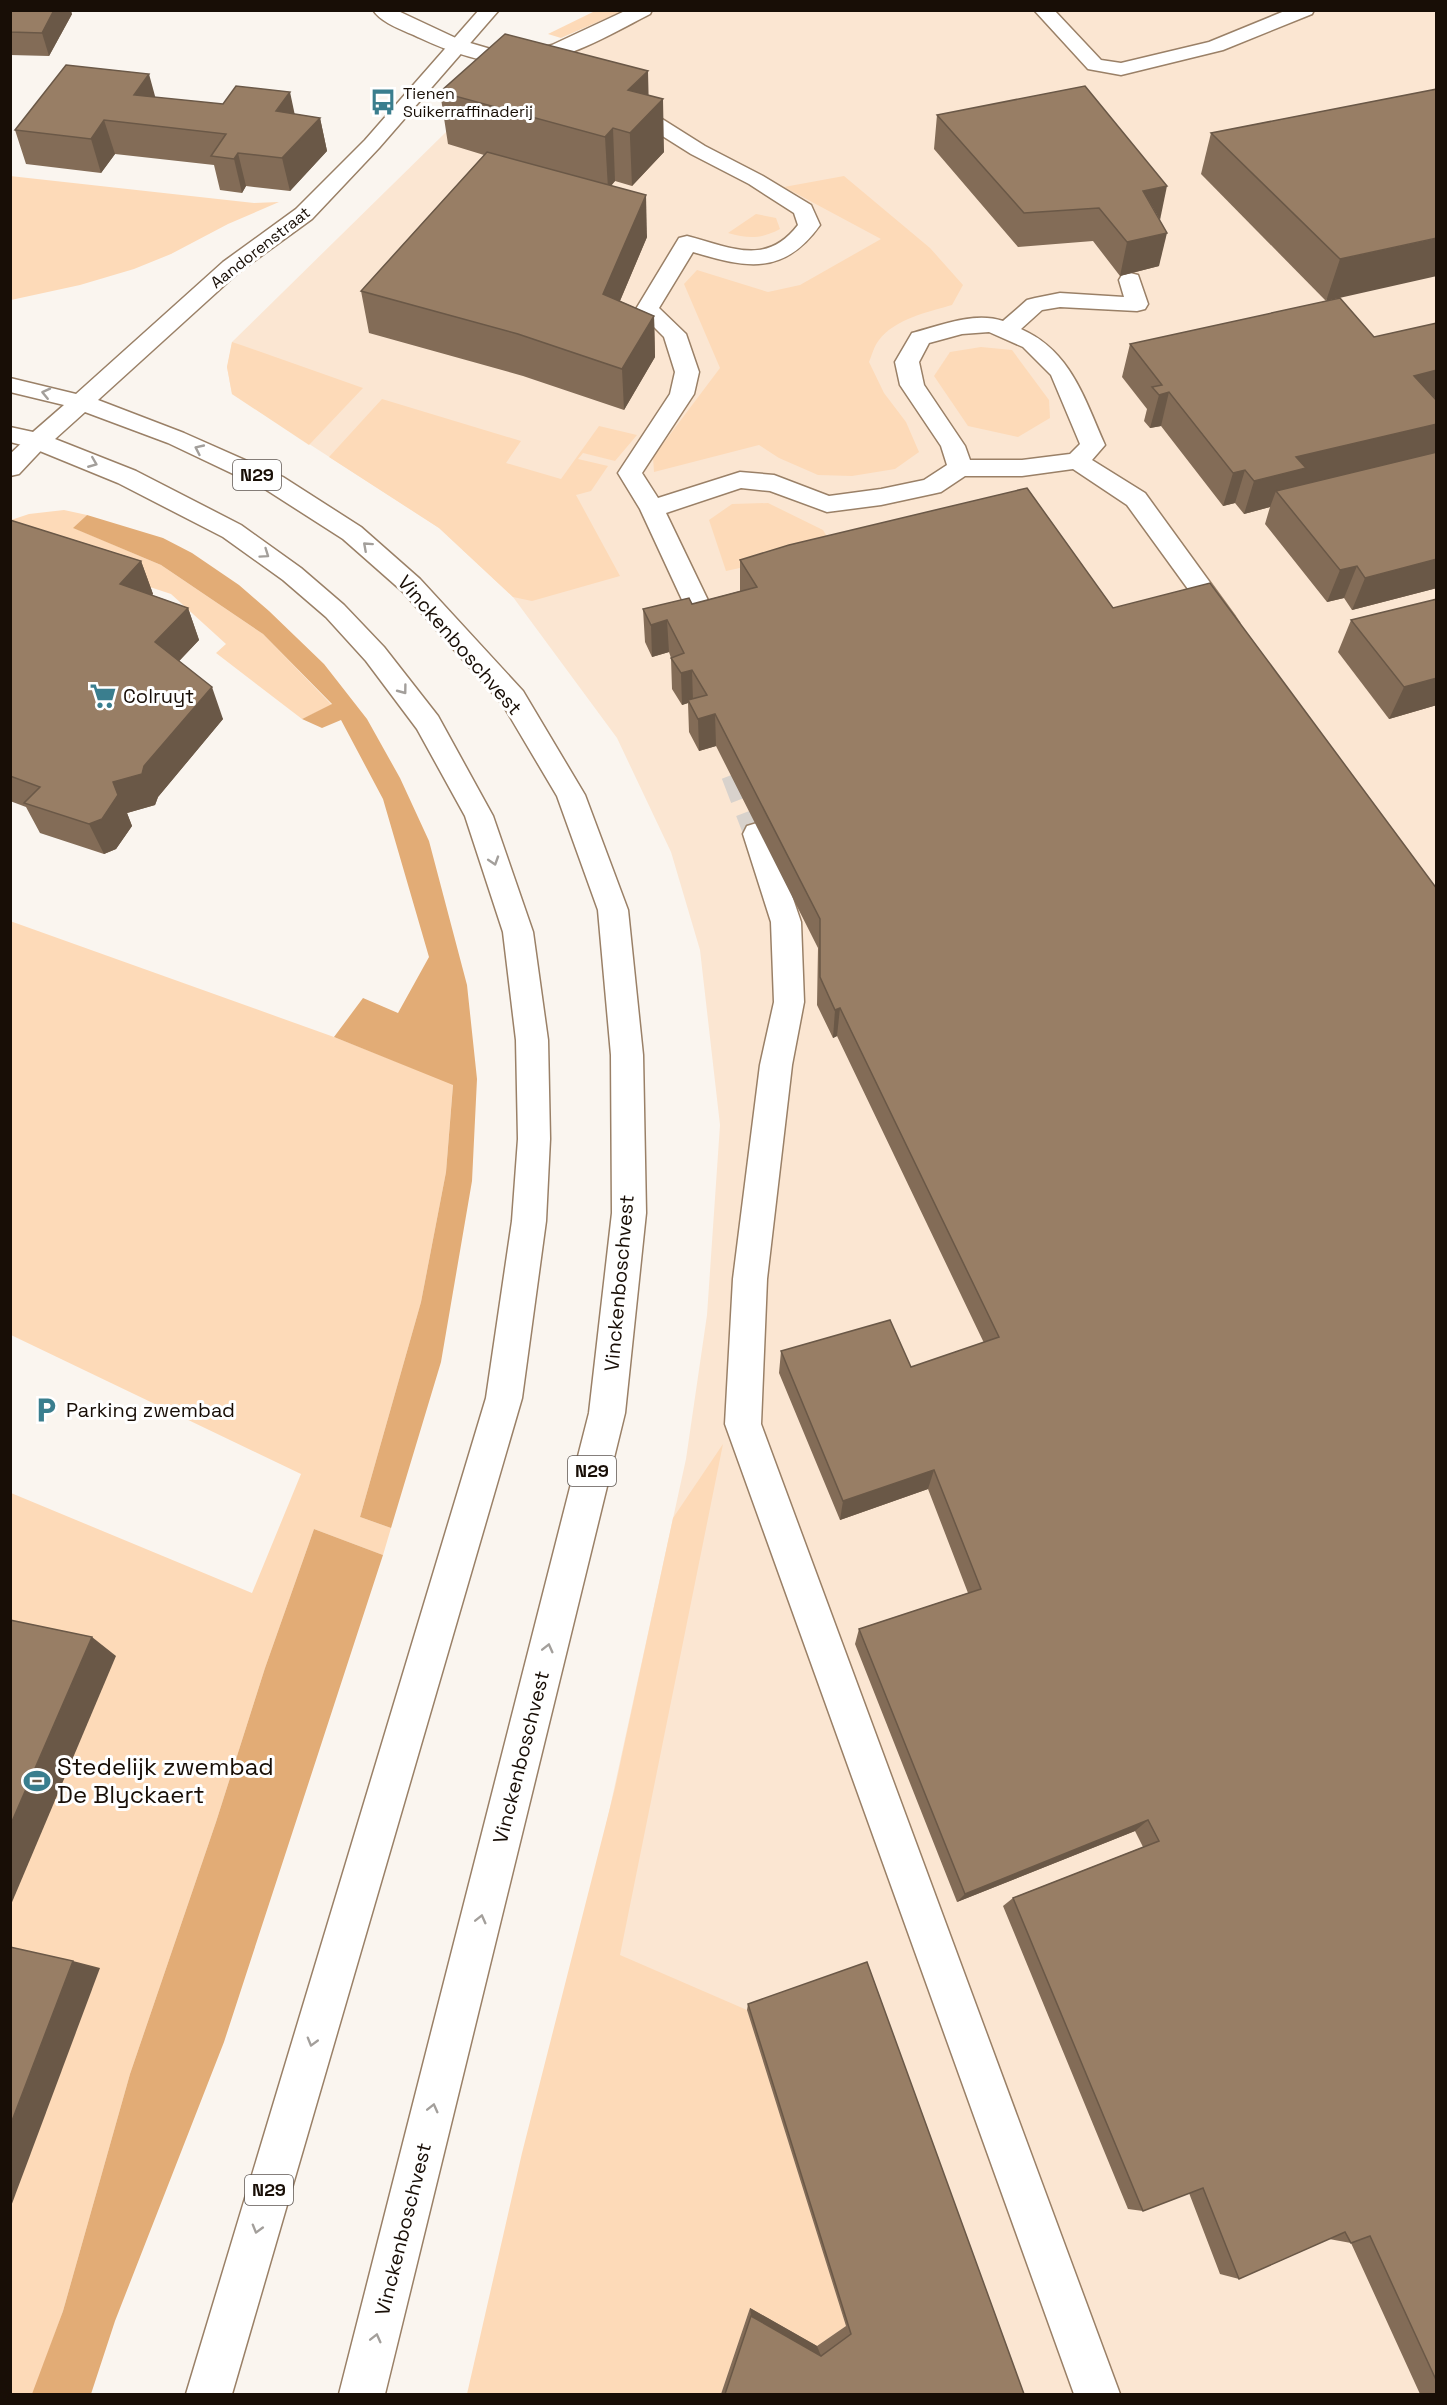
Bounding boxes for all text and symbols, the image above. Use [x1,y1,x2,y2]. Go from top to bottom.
place label: Tienen Suikerraffinaderij [403,83,533,122]
bus stop icon: Tienen Suikerraffinaderij [368,87,398,117]
street label: Aandorenstraat [206,202,314,293]
one-way arrow [41,388,51,401]
one-way arrow [195,445,206,457]
one-way arrow [86,456,97,468]
road number: N29 [233,460,281,490]
one-way arrow [364,542,374,553]
one-way arrow [258,547,269,558]
street label: Vinckenboschvest [392,570,528,720]
supermarket icon: Colruyt [88,681,118,711]
place label: Colruyt [123,683,194,709]
one-way arrow [395,683,406,694]
one-way arrow [487,855,499,866]
street label: Vinckenboschvest [598,1194,640,1372]
parking icon: Parking zwembad [31,1395,61,1425]
place label: Parking zwembad [66,1397,235,1423]
road number: N29 [568,1456,616,1486]
one-way arrow [541,1643,553,1654]
street label: Vinckenboschvest [487,1668,555,1846]
place label: Stedelijk zwembad De Blyckaert [57,1751,274,1810]
sports icon: Stedelijk zwembad De Blyckaert [22,1766,52,1796]
one-way arrow [473,1914,486,1924]
one-way arrow [307,2037,320,2047]
one-way arrow [426,2103,439,2113]
street label: Vinckenboschvest [369,2140,437,2318]
road number: N29 [245,2175,293,2205]
one-way arrow [252,2223,264,2234]
one-way arrow [369,2333,382,2343]

